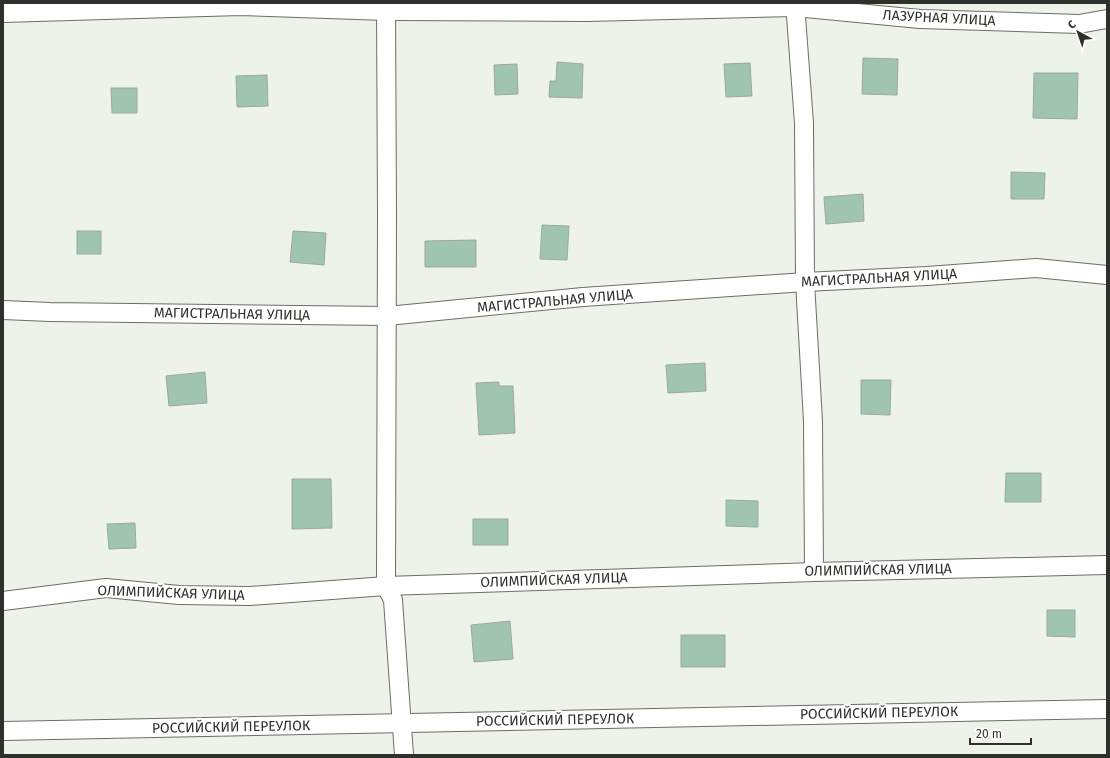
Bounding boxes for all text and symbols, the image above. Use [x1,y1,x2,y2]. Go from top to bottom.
street label: ЛАЗУРНАЯ УЛИЦА [882,7,996,29]
north arrow [1058,12,1098,52]
text: С [1065,17,1079,32]
street label: МАГИСТРАЛЬНАЯ УЛИЦА [801,265,957,291]
street label: МАГИСТРАЛЬНАЯ УЛИЦА [476,286,634,316]
street label: МАГИСТРАЛЬНАЯ УЛИЦА [154,304,310,324]
street label: ОЛИМПИЙСКАЯ УЛИЦА [804,560,952,580]
street label: ОЛИМПИЙСКАЯ УЛИЦА [480,569,628,591]
street label: ОЛИМПИЙСКАЯ УЛИЦА [97,582,245,604]
street label: РОССИЙСКИЙ ПЕРЕУЛОК [800,703,959,723]
street label: РОССИЙСКИЙ ПЕРЕУЛОК [476,710,635,730]
street label: РОССИЙСКИЙ ПЕРЕУЛОК [152,717,311,737]
scale bar [970,720,1031,746]
text: 20 m [976,727,1002,741]

